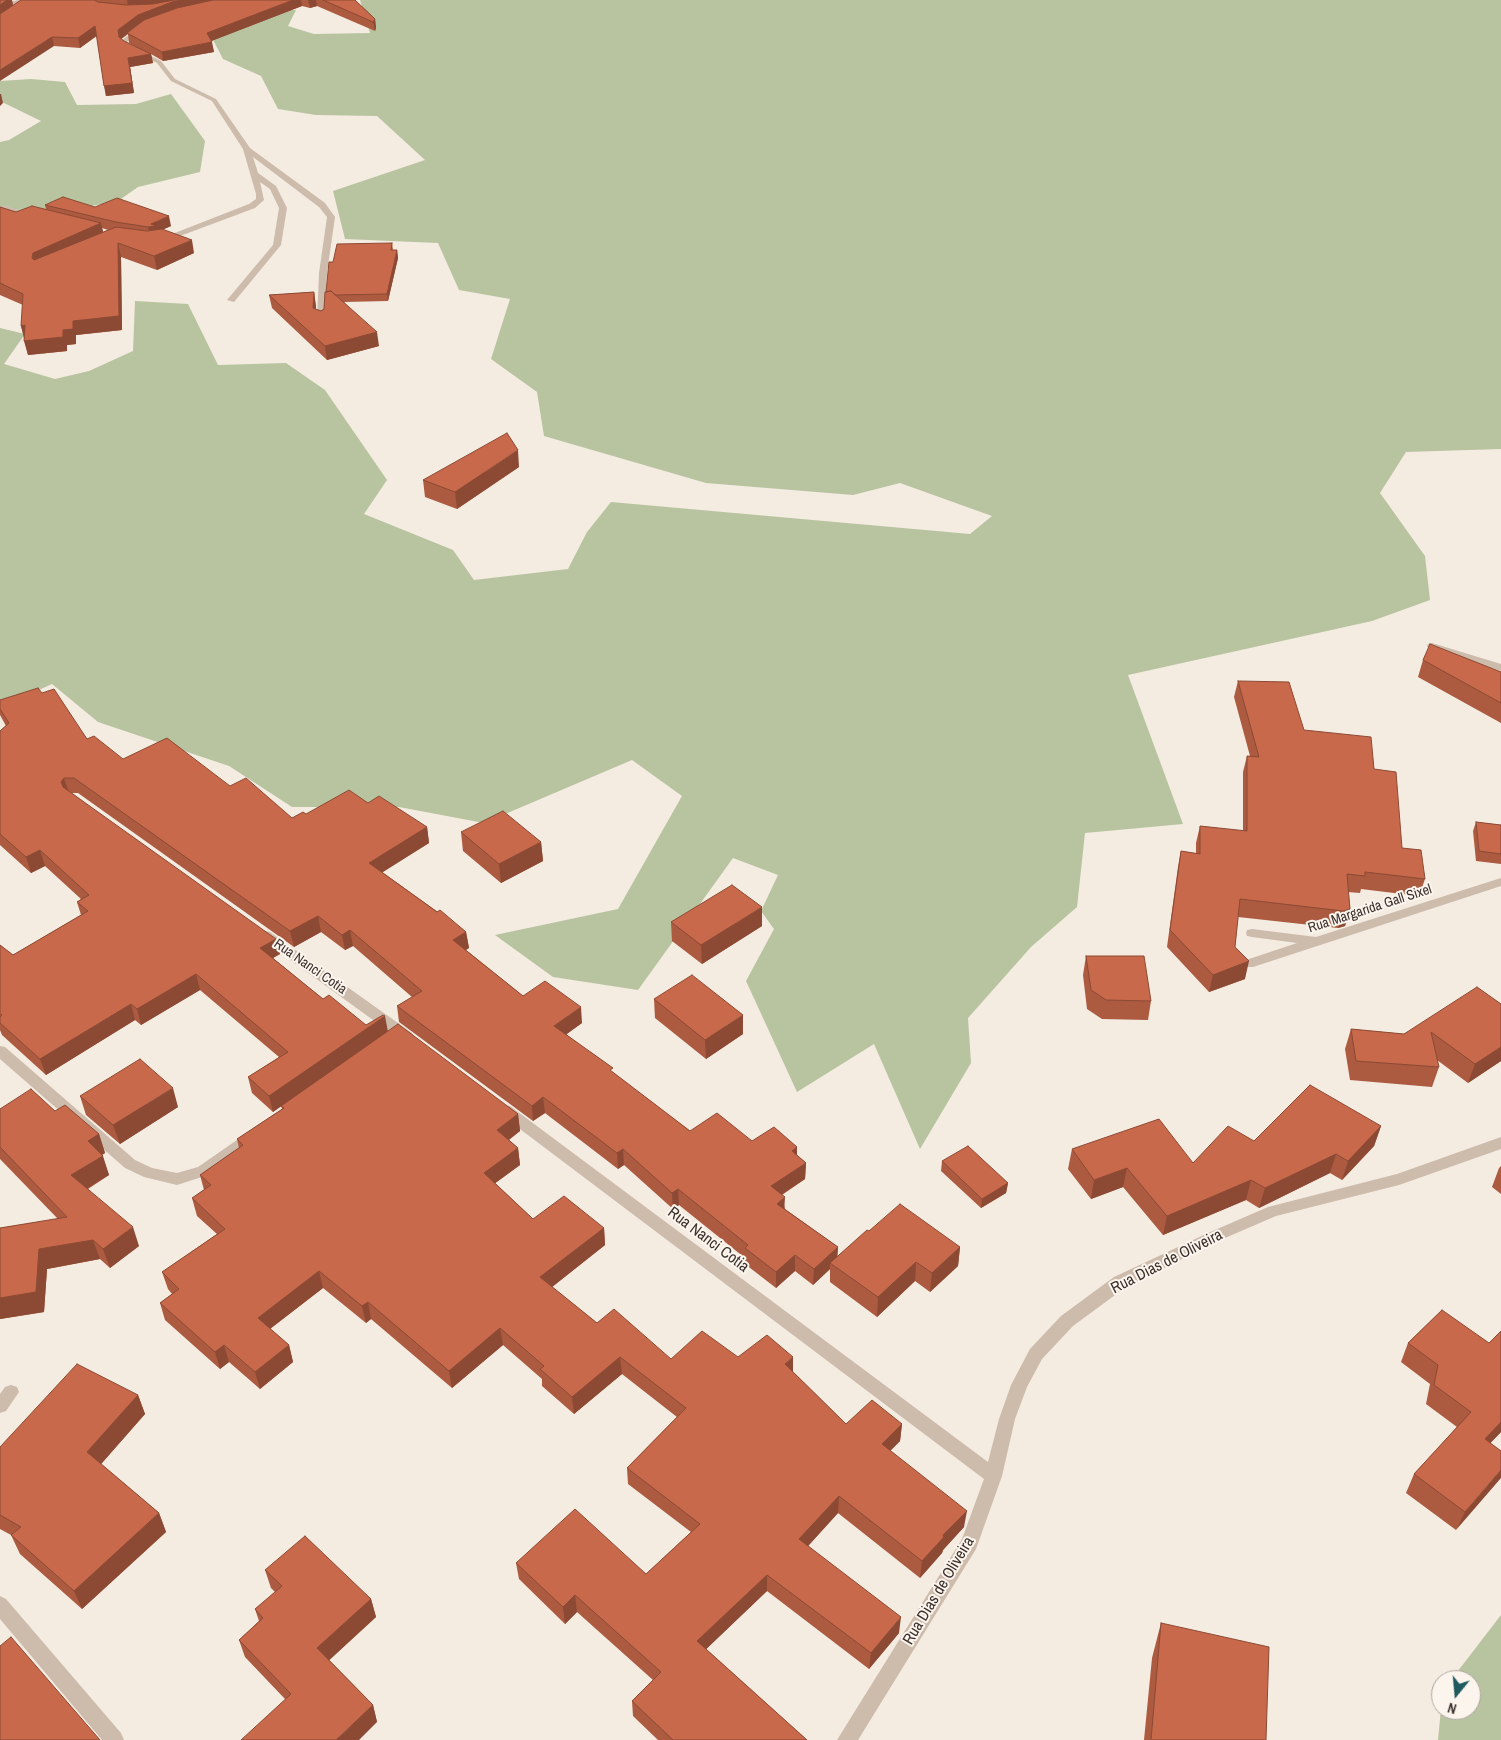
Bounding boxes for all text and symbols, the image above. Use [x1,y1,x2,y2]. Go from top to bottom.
street label: Rua Margarida Gall Sixel [1306,881,1434,937]
street label: Rua Nanci Cotia [270,936,350,998]
street label: Rua Nanci Cotia [663,1203,753,1277]
street label: Rua Dias de Oliveira [1108,1226,1226,1298]
street label: Rua Dias de Oliveira [899,1534,979,1648]
north arrow [1431,1670,1481,1720]
text: N [1445,1699,1459,1718]

